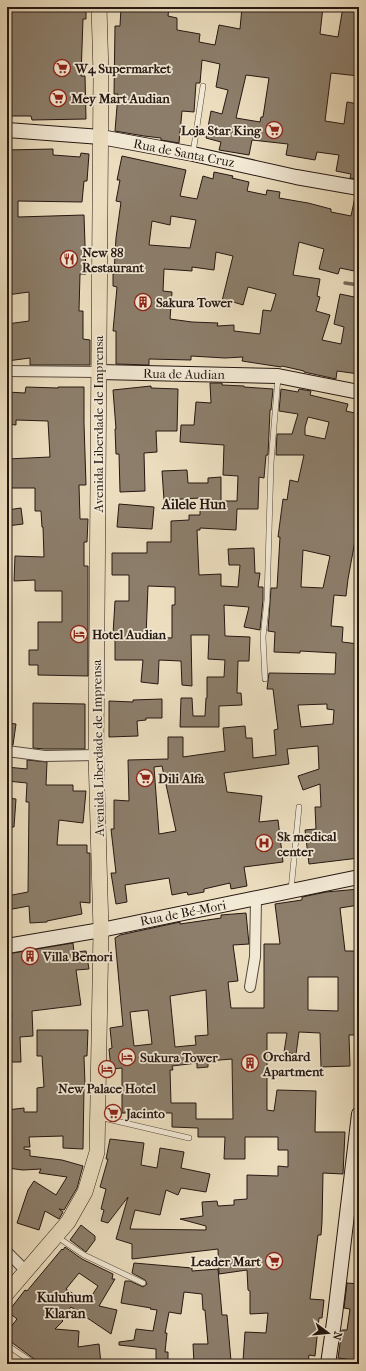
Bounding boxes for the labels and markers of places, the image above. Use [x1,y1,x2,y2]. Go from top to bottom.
supermarket icon: W4 Supermarket [52,58,72,78]
place label: W4 Supermarket [74,61,171,77]
supermarket icon: Mey Mart Audian [48,88,68,108]
place label: Mey Mart Audian [70,91,170,107]
supermarket icon: Loja Star King [264,120,284,140]
place label: Loja Star King [181,123,262,139]
place label: New 88 Restaurant [82,245,144,275]
restaurant icon: New 88 Restaurant [59,249,79,269]
building icon: Sakura Tower [133,292,153,312]
place label: Sakura Tower [156,295,233,310]
hotel icon: Hotel Audian [69,624,89,644]
place label: Hotel Audian [92,627,167,642]
supermarket icon: Dili Alfa [135,768,155,788]
place label: Dili Alfa [158,771,205,786]
place label: Sk medical center [277,829,337,859]
hospital icon: Sk medical center [254,833,274,853]
building icon: Villa Bemori [20,946,40,966]
place label: Villa Bemori [42,949,113,964]
hotel icon: Sukura Tower [117,1047,137,1067]
place label: Orchard Apartment [262,1049,324,1080]
place label: Sukura Tower [140,1050,218,1065]
building icon: Orchard Apartment [240,1053,260,1073]
hotel icon: New Palace Hotel [97,1059,117,1079]
place label: New Palace Hotel [58,1081,156,1096]
supermarket icon: Jacinto [103,1103,123,1123]
place label: Jacinto [124,1106,165,1122]
supermarket icon: Leader Mart [264,1251,284,1271]
place label: Leader Mart [191,1254,261,1269]

